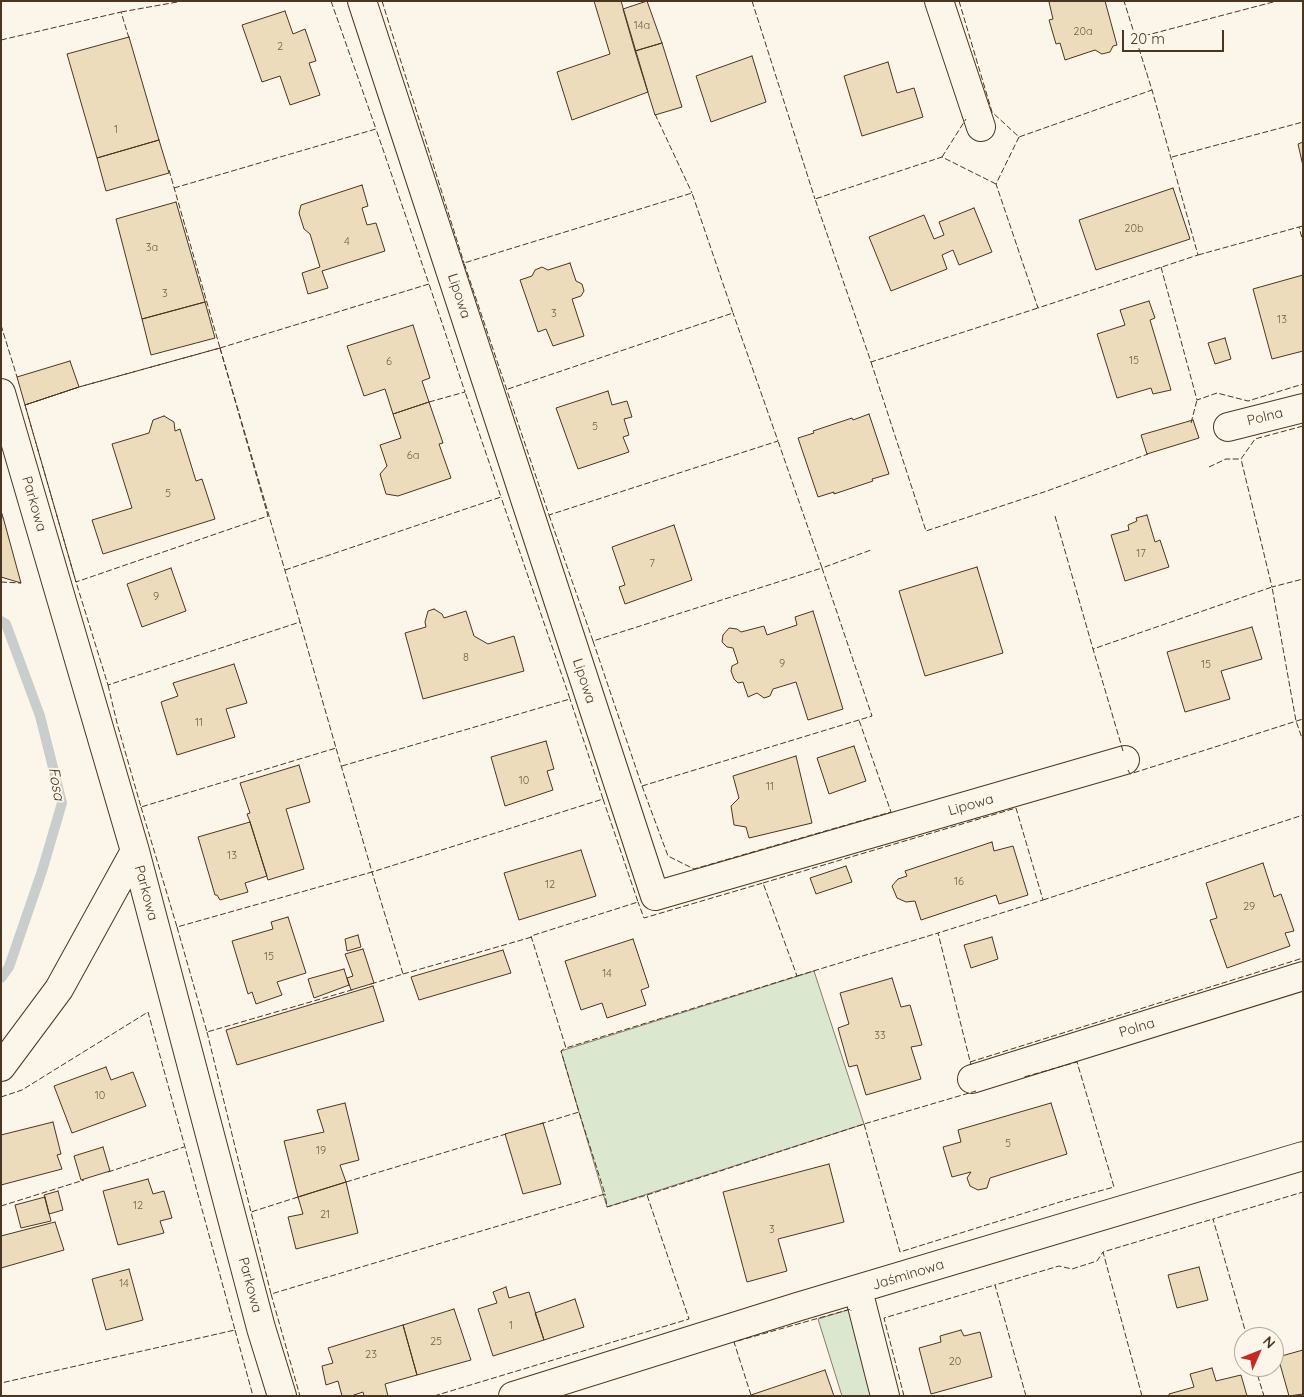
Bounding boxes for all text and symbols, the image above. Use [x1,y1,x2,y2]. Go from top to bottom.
house number: 14a [634,19,650,33]
scale bar [1124,20,1226,52]
house number: 20a [1073,25,1093,39]
text: 20 m [1130,29,1165,48]
house number: 2 [277,40,283,54]
house number: 1 [114,123,118,137]
house number: 20b [1124,222,1144,236]
house number: 4 [344,235,350,249]
house number: 3a [146,241,158,255]
street label: Lipowa [444,271,474,321]
house number: 3 [162,287,168,301]
house number: 3 [551,307,557,321]
house number: 13 [1277,313,1287,327]
house number: 15 [1129,354,1139,368]
house number: 6 [386,355,392,369]
street label: Polna [1245,404,1285,430]
house number: 5 [592,420,598,434]
house number: 6a [407,449,419,463]
street label: Parkowa [18,474,50,534]
house number: 5 [165,487,171,501]
house number: 17 [1136,547,1146,561]
house number: 7 [649,557,655,571]
house number: 9 [153,590,159,604]
house number: 8 [463,651,469,665]
street label: Lipowa [569,656,599,706]
house number: 9 [779,657,785,671]
house number: 15 [1201,658,1211,672]
house number: 11 [195,716,203,730]
water label: Fosa [44,766,68,802]
house number: 10 [519,774,529,788]
house number: 11 [766,780,774,794]
street label: Lipowa [946,791,996,819]
house number: 13 [227,849,237,863]
street label: Parkowa [131,863,161,923]
house number: 16 [954,875,964,889]
house number: 12 [545,878,555,892]
house number: 29 [1243,900,1255,914]
house number: 15 [264,950,274,964]
house number: 14 [602,967,612,981]
street label: Polna [1117,1015,1157,1041]
house number: 33 [874,1029,886,1043]
house number: 10 [95,1089,105,1103]
house number: 5 [1005,1137,1011,1151]
house number: 19 [316,1144,326,1158]
house number: 12 [133,1199,143,1213]
house number: 21 [320,1208,330,1222]
house number: 3 [769,1223,775,1237]
street label: Parkowa [235,1255,265,1315]
street label: Jaśminowa [870,1256,946,1294]
house number: 14 [119,1277,129,1291]
house number: 1 [509,1319,513,1333]
north arrow [1234,1327,1284,1377]
text: N [1259,1332,1279,1352]
house number: 25 [430,1335,442,1349]
house number: 23 [365,1348,377,1362]
house number: 20 [949,1355,961,1369]

